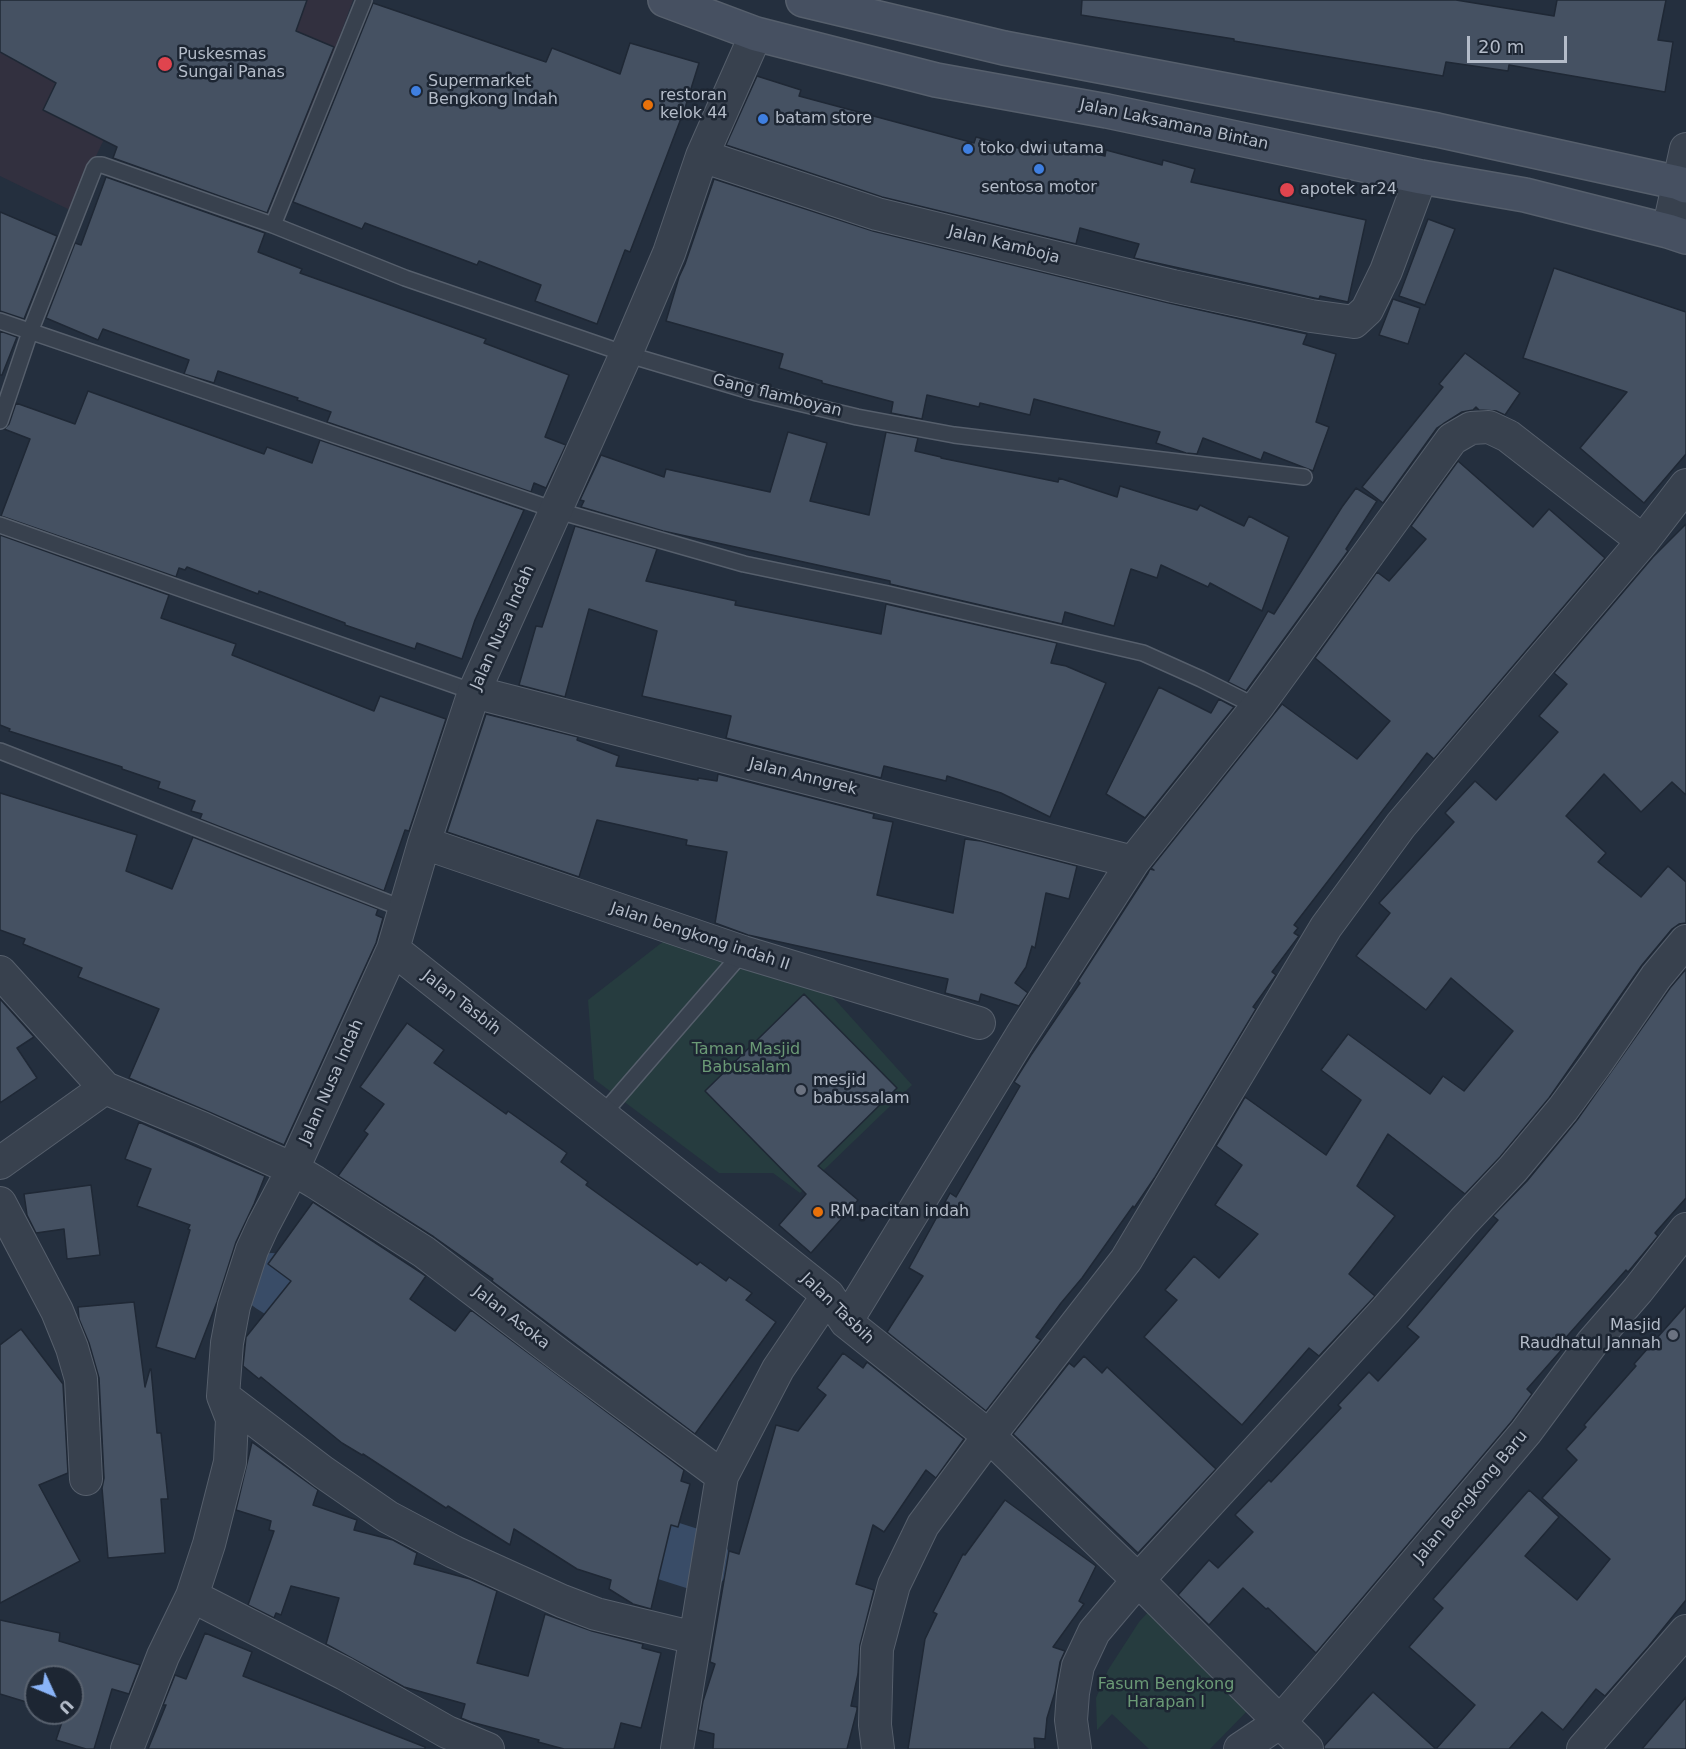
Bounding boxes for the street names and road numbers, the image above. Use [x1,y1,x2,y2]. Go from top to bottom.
street label: Jalan Laksamana Bintan [1078,96,1270,154]
street label: Jalan Kamboja [946,222,1062,268]
street label: Gang flamboyan [710,371,844,421]
street label: Jalan Nusa Indah [467,563,539,693]
street label: Jalan Anngrek [747,754,859,800]
street label: Jalan bengkong indah II [608,899,792,975]
street label: Jalan Tasbih [418,966,504,1040]
street label: Jalan Nusa Indah [296,1017,368,1147]
street label: Jalan Tasbih [797,1269,877,1349]
street label: Jalan Asoka [469,1282,553,1354]
street label: Jalan Bengkong Baru [1410,1427,1532,1567]

